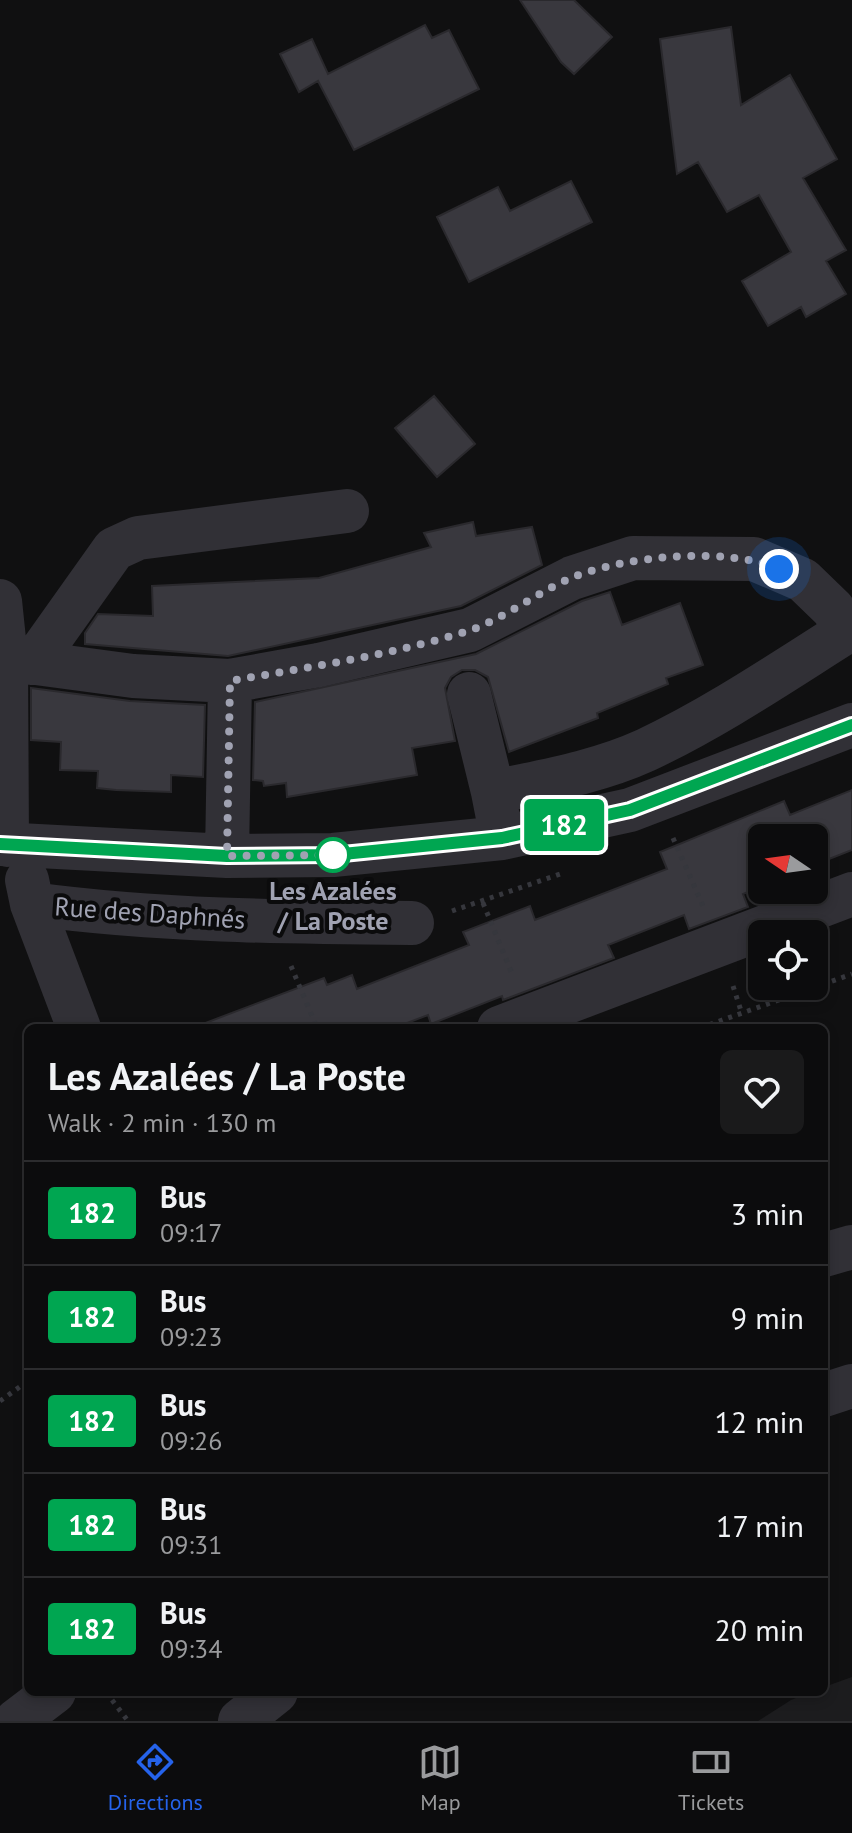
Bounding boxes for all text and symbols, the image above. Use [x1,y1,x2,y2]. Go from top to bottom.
your location [759,549,799,589]
line badge: 182 [518,799,610,851]
text: 182 [540,806,588,843]
north arrow [748,824,828,904]
map controls [748,824,828,1000]
marker: Les Azalées / La Poste [316,838,350,872]
place label: Les Azalées / La Poste [269,874,397,937]
street label: Rue des Daphnés [54,889,246,936]
button: locate [748,920,828,1000]
button: heart [720,1050,804,1134]
text: Les Azalées / La Poste [48,1051,406,1100]
text: Walk · 2 min · 130 m [48,1106,276,1139]
text: Bus [160,1177,207,1216]
text: 182 [68,1194,116,1231]
text: 3 min [731,1194,804,1233]
text: 09:17 [160,1216,222,1249]
text: Bus [160,1281,207,1320]
text: 182 [68,1298,116,1335]
text: 9 min [731,1298,804,1337]
text: 09:23 [160,1320,222,1353]
text: Bus [160,1385,207,1424]
text: 182 [68,1402,116,1439]
text: 12 min [714,1402,804,1441]
text: 09:26 [160,1424,222,1457]
text: Bus [160,1489,207,1528]
text: 182 [68,1506,116,1543]
text: 17 min [716,1506,804,1545]
text: 09:31 [160,1528,222,1561]
text: Bus [160,1593,207,1632]
text: 182 [68,1610,116,1647]
text: 20 min [714,1610,804,1649]
text: 09:34 [160,1632,222,1665]
tab: Directions [108,1740,203,1816]
tab: Map [418,1740,462,1816]
tab: Tickets [678,1740,744,1816]

